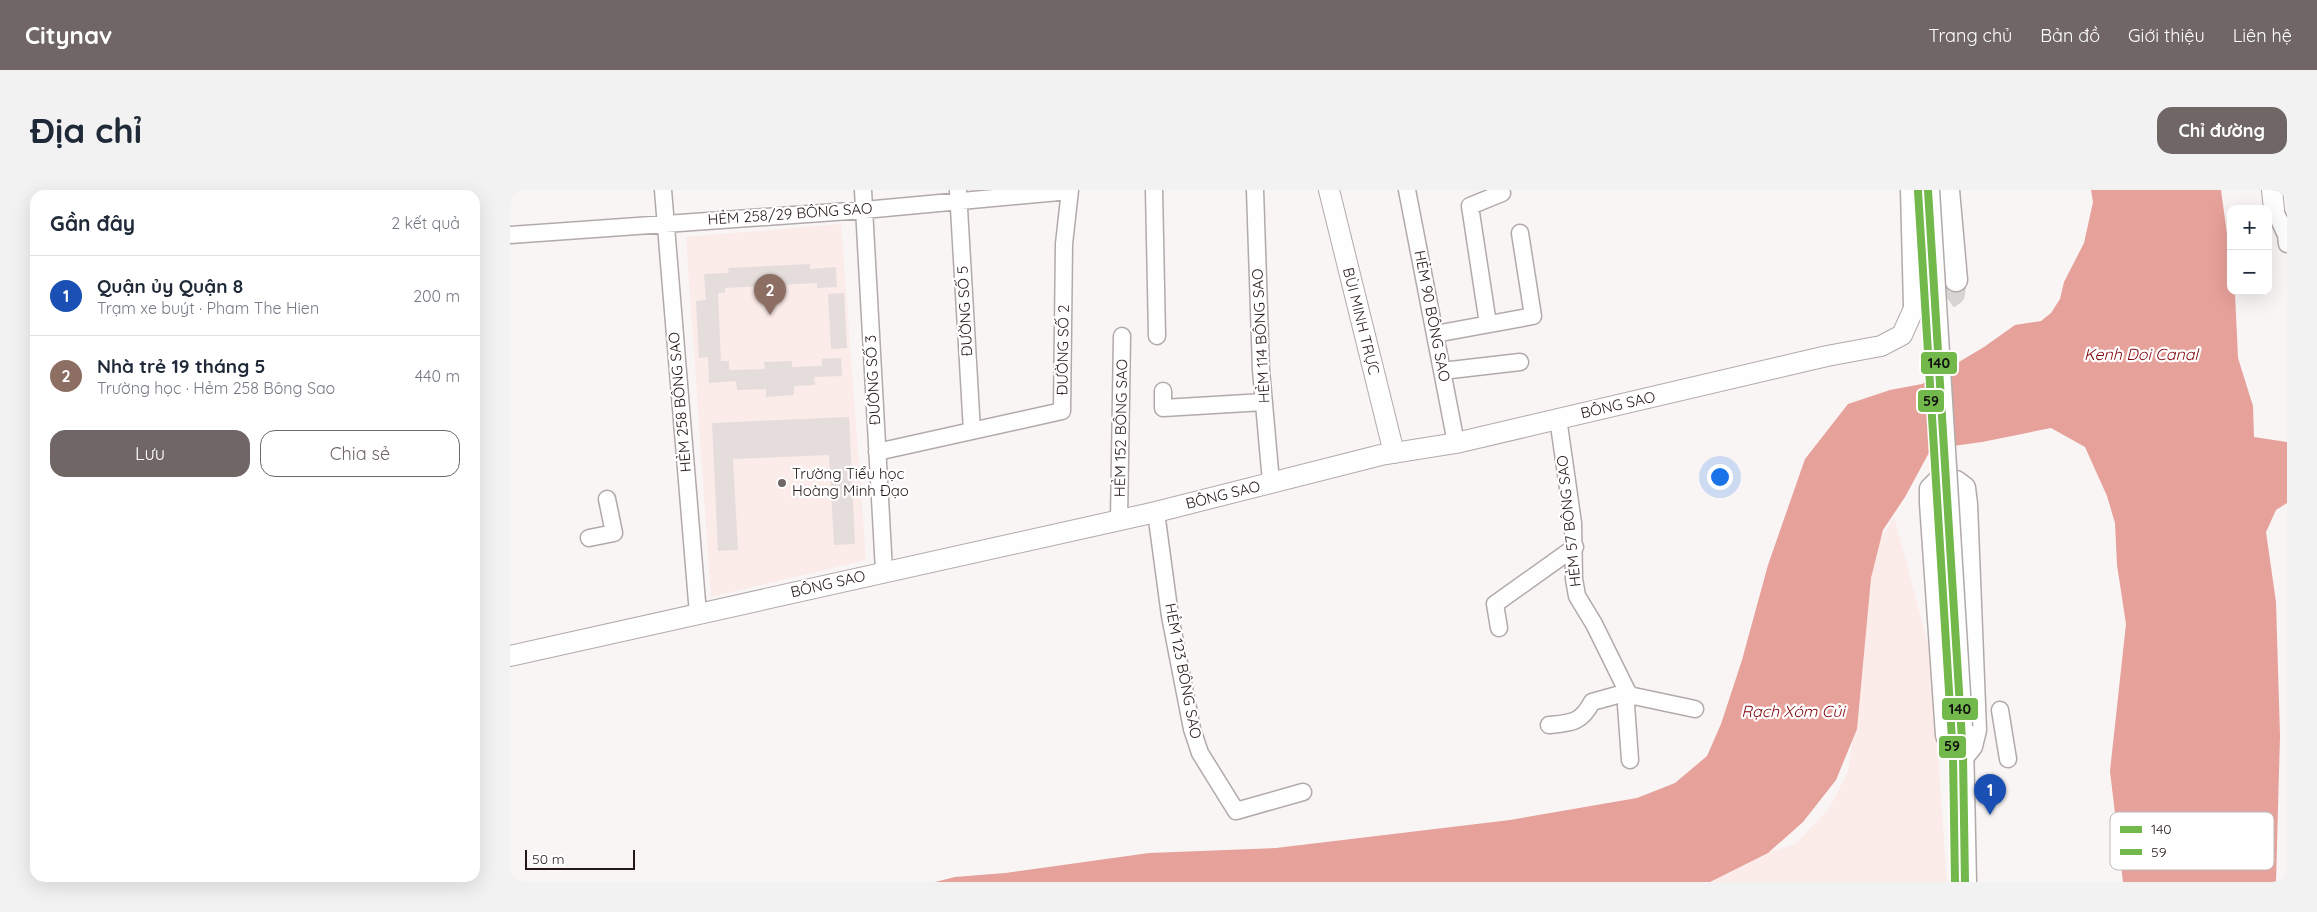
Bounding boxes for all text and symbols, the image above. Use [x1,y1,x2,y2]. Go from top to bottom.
text: Citynav [25,20,112,50]
text: Trang chủ [1929,24,2012,47]
text: Bản đồ [2040,24,2100,47]
text: Giới thiệu [2128,24,2205,47]
text: Liên hệ [2233,24,2292,47]
button: Chỉ đường [2157,107,2287,154]
text: Địa chỉ [30,108,142,152]
street label: HẺM 258/29 BÔNG SAO [707,198,873,229]
map controls [2227,205,2272,295]
button: + [2227,205,2272,250]
text: Gần đây [50,210,135,236]
text: 2 kết quả [391,213,460,233]
street label: HẺM 90 BÔNG SAO [1410,249,1455,383]
button: − [2227,250,2272,295]
street label: ĐƯỜNG SỐ 5 [953,265,976,357]
street label: BÙI MINH TRỰC [1339,265,1384,377]
street label: HẺM 114 BÔNG SAO [1247,268,1274,404]
text: Quận ủy Quận 8 [97,274,243,298]
pin: 2 [754,274,786,315]
text: 1 [63,286,69,306]
text: 200 m [413,286,460,306]
text: Trạm xe buýt · Pham The Hien [97,298,319,318]
street label: ĐƯỜNG SỐ 2 [1052,304,1073,396]
street label: HẺM 258 BÔNG SAO [664,331,695,473]
street label: ĐƯỜNG SỐ 3 [861,334,884,426]
water label: Kenh Doi Canal [2084,344,2200,364]
line badge: 140 [1920,351,1958,375]
text: Nhà trẻ 19 tháng 5 [97,354,266,378]
text: 140 [1928,354,1951,372]
street label: HẺM 152 BÔNG SAO [1110,359,1131,497]
text: 2 [61,366,71,386]
text: 440 m [415,366,460,386]
text: Trường học · Hẻm 258 Bông Sao [97,378,335,398]
street label: BÔNG SAO [1579,387,1657,422]
line badge: 59 [1917,389,1945,413]
text: 59 [1923,392,1939,410]
button: Lưu [50,430,250,477]
button: Chia sẻ [260,430,460,477]
street label: HẺM 57 BÔNG SAO [1552,454,1585,588]
place label: Trường Tiểu học Hoàng Minh Đạo [792,464,909,500]
your location [1707,464,1733,490]
street label: BÔNG SAO [1184,476,1262,513]
marker: Trường Tiểu học Hoàng Minh Đạo [776,477,788,489]
street label: BÔNG SAO [789,566,867,601]
street label: HẺM 123 BÔNG SAO [1161,601,1206,740]
line badge: 140 [1941,697,1979,721]
text: 140 [1949,700,1972,718]
water label: Rạch Xóm Củi [1741,701,1846,721]
line badge: 59 [1938,735,1967,759]
text: 59 [1944,737,1960,755]
pin: 1 [1974,774,2006,815]
legend [2110,812,2274,870]
text: 140 [2151,820,2172,838]
text: 59 [2151,843,2167,861]
scale bar [525,847,635,870]
text: 50 m [532,850,565,868]

